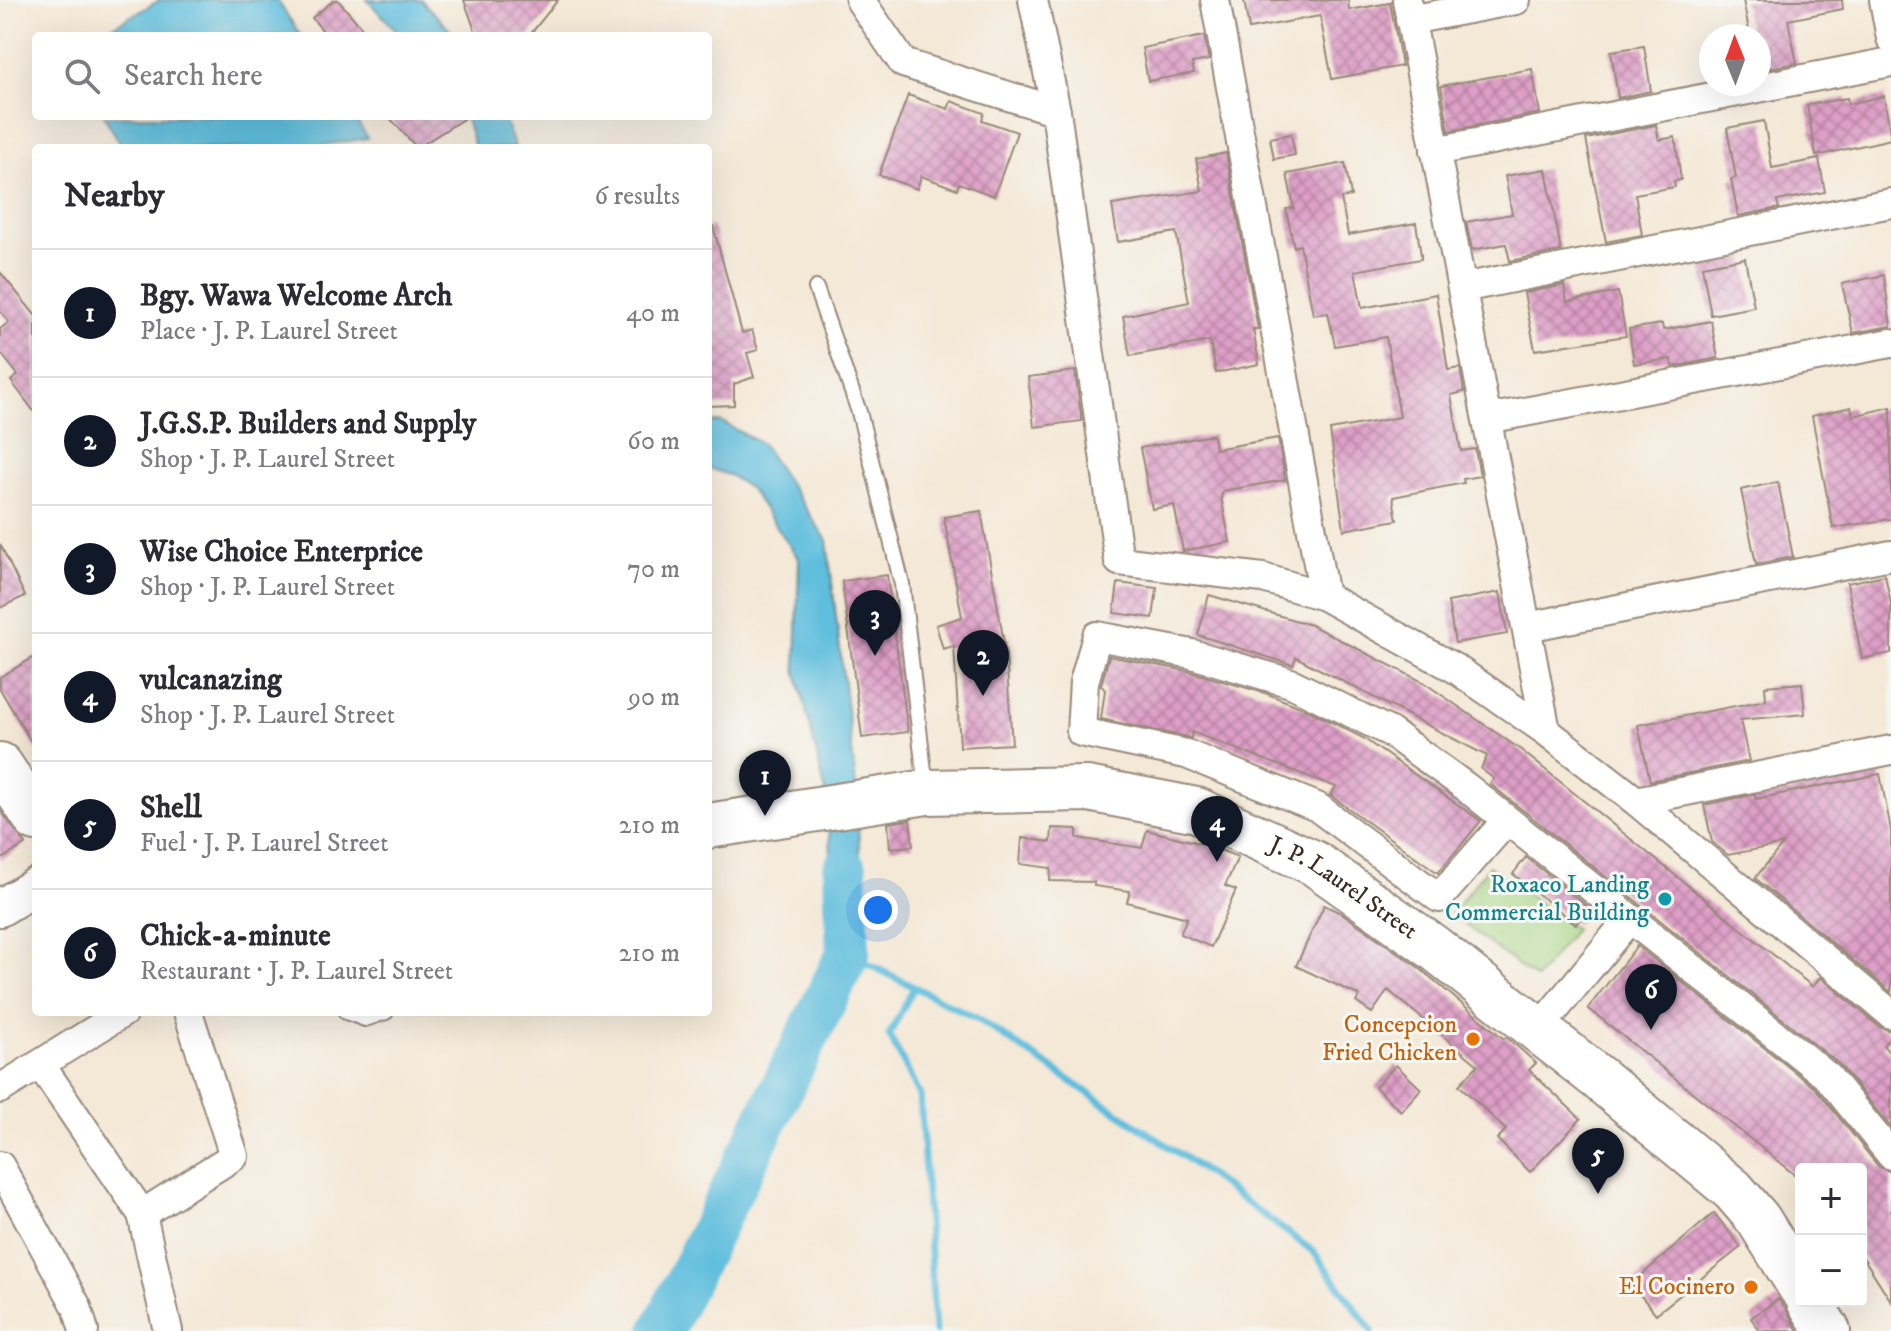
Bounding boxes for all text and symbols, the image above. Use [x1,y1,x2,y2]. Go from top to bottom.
north arrow [1699,24,1771,96]
search box [32,32,712,120]
icon: search [60,54,104,98]
text: Search here [124,58,263,95]
text: Nearby [64,175,165,217]
text: 6 results [594,180,680,213]
text: Bgy. Wawa Welcome Arch [140,278,453,315]
text: 1 [85,297,95,330]
text: 40 m [626,297,680,330]
text: Place · J. P. Laurel Street [140,315,398,348]
text: J.G.S.P. Builders and Supply [140,406,476,443]
text: 2 [84,425,96,458]
text: 60 m [627,425,680,458]
text: Shop · J. P. Laurel Street [140,443,395,476]
text: Wise Choice Enterprice [140,534,423,571]
text: 3 [85,553,95,586]
text: 70 m [627,553,680,586]
text: Shop · J. P. Laurel Street [140,571,395,604]
pin: 3 [849,590,901,656]
pin: 2 [957,630,1009,696]
text: vulcanazing [140,662,282,699]
text: 4 [83,681,97,714]
text: 90 m [628,681,680,714]
text: Shop · J. P. Laurel Street [140,699,395,732]
pin: 1 [739,750,791,816]
text: Shell [140,790,202,827]
pin: 4 [1191,796,1243,862]
text: 5 [84,809,96,842]
text: 210 m [619,809,680,842]
text: Fuel · J. P. Laurel Street [140,827,388,860]
street label: J. P. Laurel Street [1263,829,1424,946]
place label: Roxaco Landing Commercial Building [1445,870,1649,928]
your location [858,890,898,930]
marker: Roxaco Landing Commercial Building [1656,890,1674,908]
text: Chick-a-minute [140,918,331,955]
text: 6 [83,937,97,970]
text: 210 m [619,937,680,970]
text: Restaurant · J. P. Laurel Street [140,955,453,988]
pin: 6 [1625,964,1677,1030]
place label: Concepcion Fried Chicken [1322,1010,1457,1068]
marker: Concepcion Fried Chicken [1464,1030,1482,1048]
pin: 5 [1572,1128,1624,1194]
map controls [1795,1163,1867,1307]
button: + [1795,1163,1867,1235]
button: − [1795,1235,1867,1307]
place label: El Cocinero [1619,1272,1735,1302]
marker: El Cocinero [1742,1278,1760,1296]

